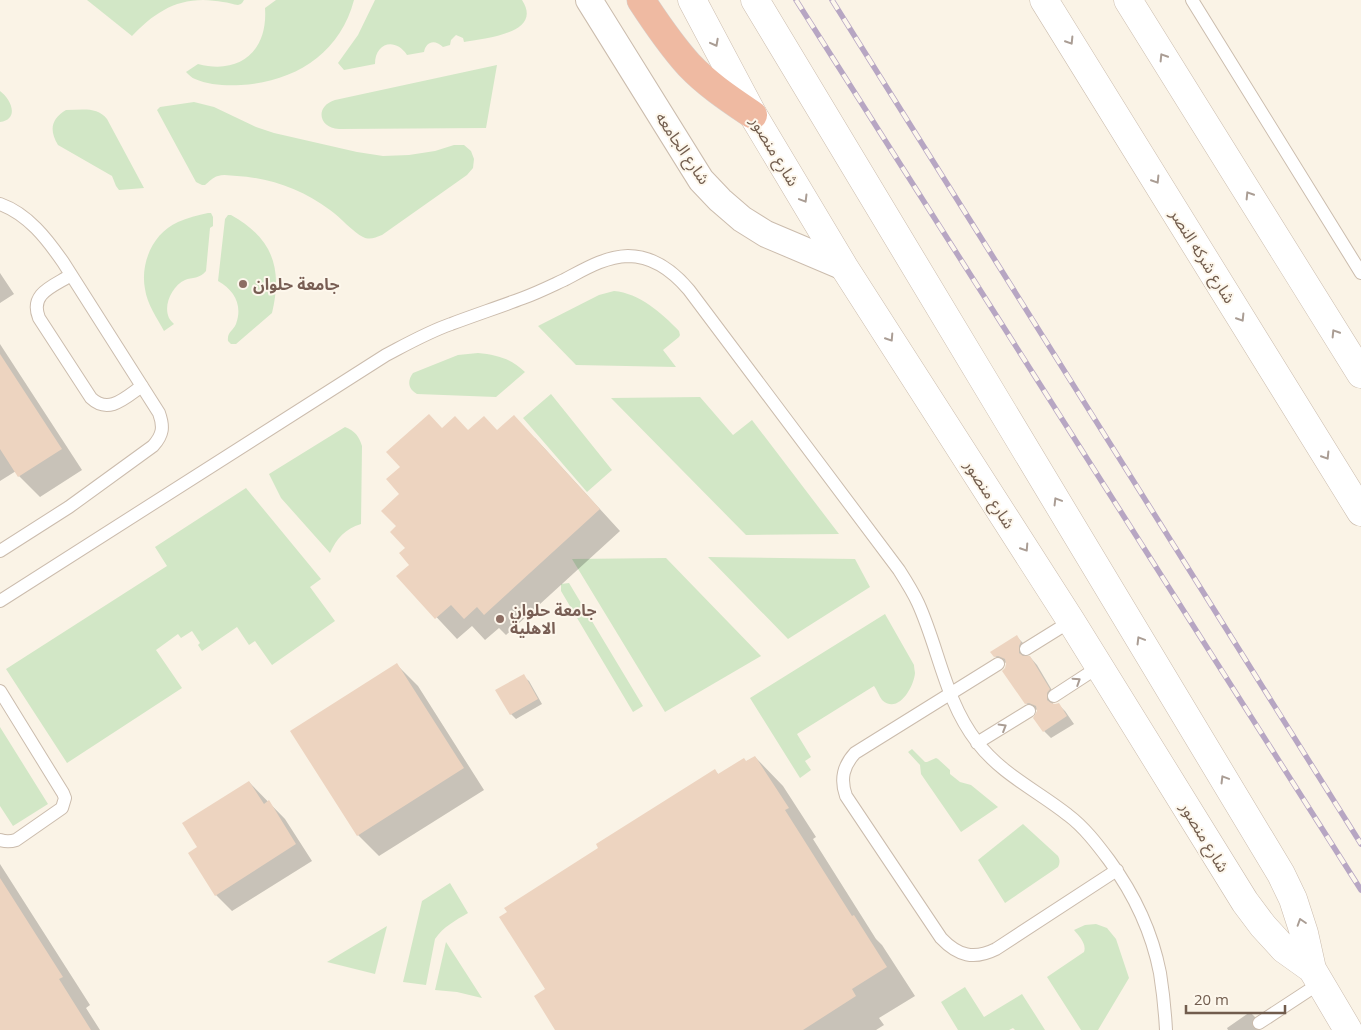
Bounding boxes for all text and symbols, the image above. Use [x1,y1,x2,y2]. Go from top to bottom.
one-way arrow [1064,36,1073,45]
one-way arrow [709,38,719,47]
one-way arrow [1160,53,1169,62]
street label: شارع الجامعه [649,108,715,190]
street label: شارع منصور [743,111,804,191]
one-way arrow [1149,174,1159,183]
one-way arrow [1246,191,1255,200]
one-way arrow [798,194,808,203]
street label: شارع شركه النصر [1163,204,1241,308]
place label: جامعة حلوان [253,273,340,295]
marker: جامعة حلوان [237,278,249,290]
one-way arrow [1235,312,1244,321]
one-way arrow [1332,329,1342,338]
one-way arrow [883,332,893,341]
one-way arrow [1320,451,1330,460]
street label: شارع منصور [957,455,1020,534]
one-way arrow [1053,497,1063,506]
one-way arrow [1018,543,1028,552]
place label: جامعة حلوان الاهلية [510,599,597,639]
marker: جامعة حلوان الاهلية [494,613,506,625]
one-way arrow [1137,637,1147,646]
one-way arrow [1071,678,1081,687]
one-way arrow [998,724,1007,734]
one-way arrow [1221,776,1230,785]
street label: شارع منصور [1173,797,1234,877]
one-way arrow [1297,918,1307,927]
scale bar [1186,982,1285,1014]
text: 20 m [1194,989,1229,1009]

